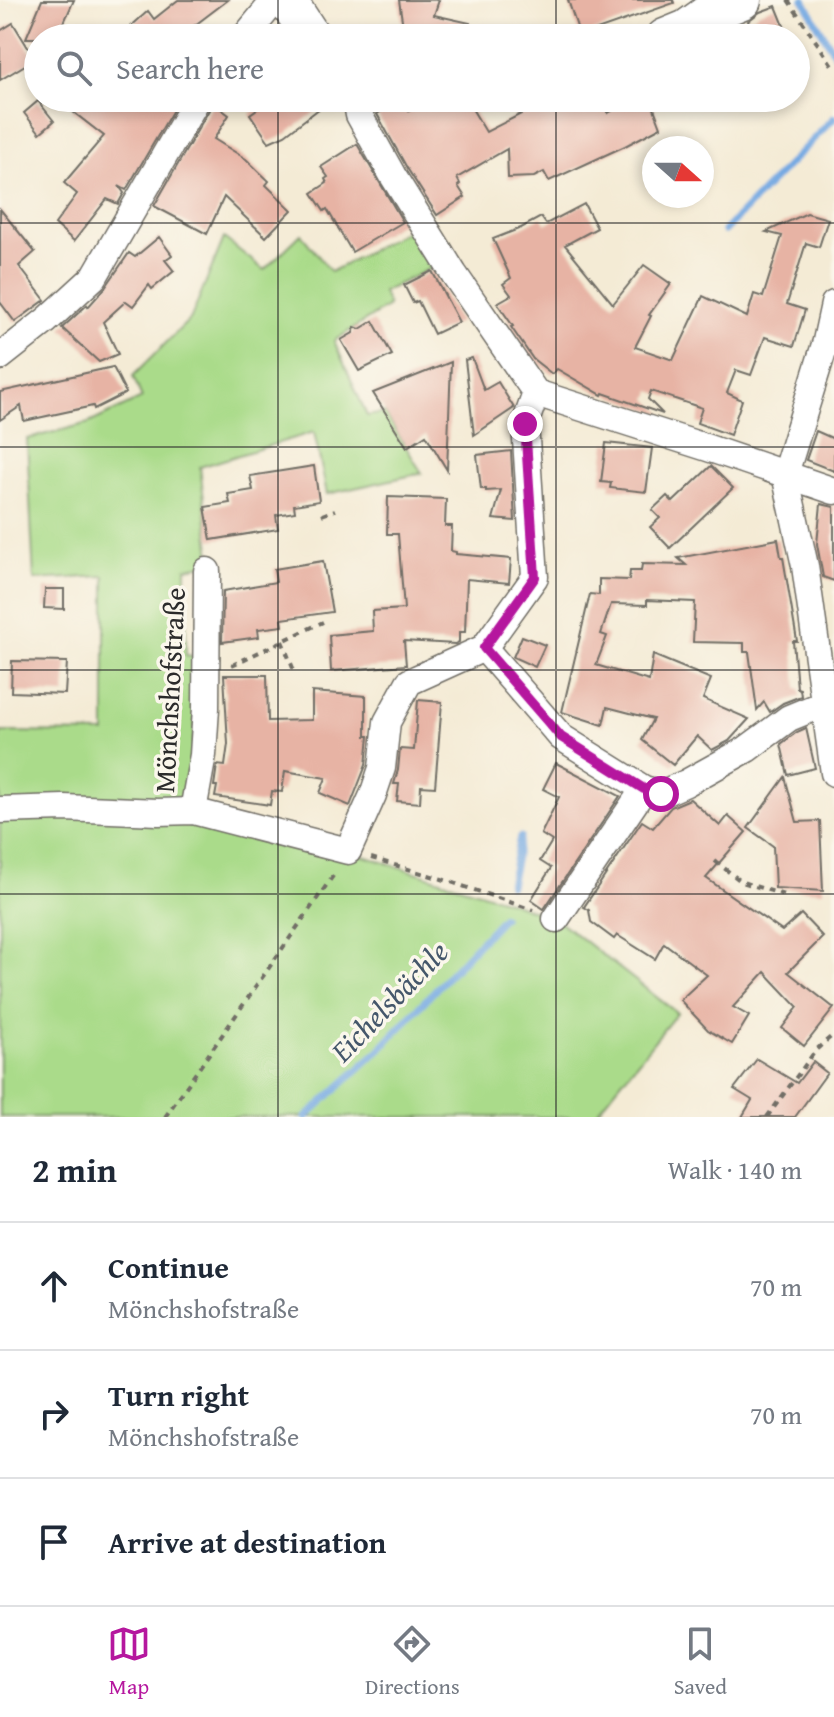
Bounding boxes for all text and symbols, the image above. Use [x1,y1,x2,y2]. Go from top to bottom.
search box [24,24,810,112]
icon: search [52,46,96,90]
text: Search here [116,46,264,90]
north arrow [642,136,714,208]
route end [507,406,543,442]
street label: Mönchshofstraße [143,586,195,794]
route start [643,776,679,812]
water label: Eichelsbächle [319,931,458,1072]
text: 2 min [32,1145,117,1194]
text: Walk · 140 m [668,1150,802,1189]
text: Continue [108,1245,229,1289]
icon: ahead [32,1264,76,1308]
text: 70 m [750,1267,802,1306]
text: Mönchshofstraße [108,1289,299,1328]
text: Turn right [108,1373,249,1417]
icon: right [32,1392,76,1436]
text: 70 m [750,1395,802,1434]
text: Mönchshofstraße [108,1417,299,1456]
icon: arrive [32,1520,76,1564]
text: Arrive at destination [108,1520,386,1564]
tab: Map [107,1622,151,1702]
tab: Directions [365,1622,460,1702]
tab: Saved [674,1622,727,1702]

